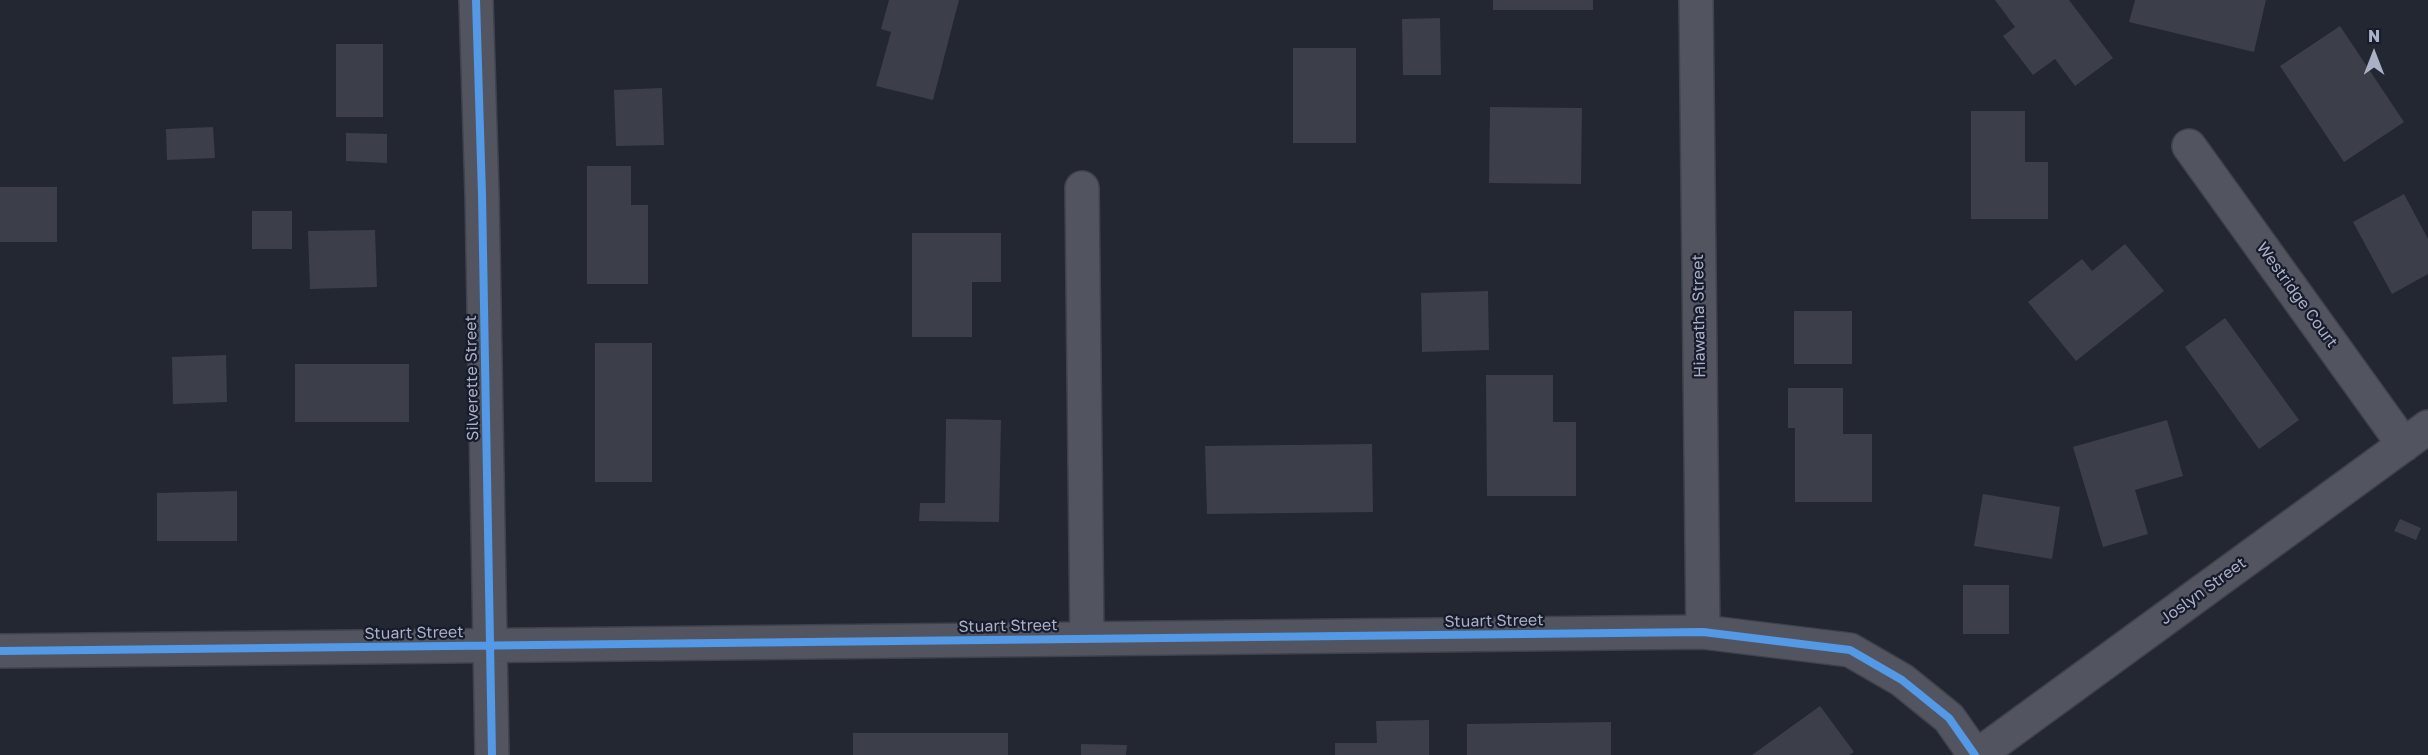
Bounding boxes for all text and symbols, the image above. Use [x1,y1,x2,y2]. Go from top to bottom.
north arrow [2344,24,2404,84]
text: N [2368,26,2380,46]
street label: Westridge Court [2252,239,2342,351]
street label: Hiawatha Street [1688,254,1710,378]
street label: Silverette Street [461,315,483,441]
street label: Joslyn Street [2156,553,2250,629]
street label: Stuart Street [1444,611,1544,631]
street label: Stuart Street [958,616,1058,636]
street label: Stuart Street [364,623,464,643]

